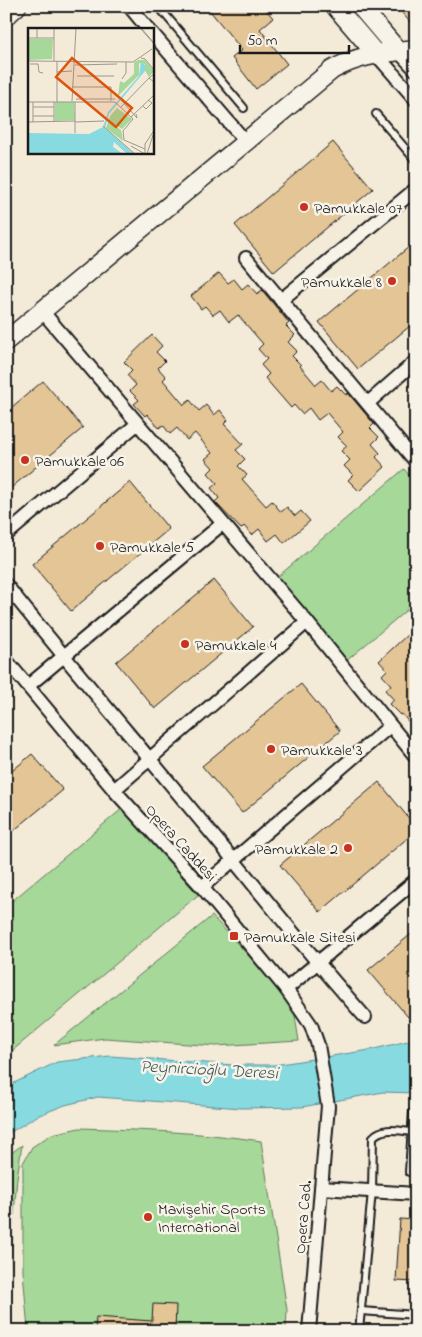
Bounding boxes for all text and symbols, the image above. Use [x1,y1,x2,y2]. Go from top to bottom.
scale bar [240,22,348,54]
inset map [28,28,154,154]
text: 50 m [247,30,278,52]
place label: Pamukkale 07 [314,197,403,221]
marker: Pamukkale 07 [298,201,310,213]
place label: Pamukkale 8 [301,271,382,295]
marker: Pamukkale 8 [386,275,398,287]
place label: Pamukkale 06 [35,450,124,474]
marker: Pamukkale 06 [19,454,31,466]
place label: Pamukkale 5 [110,536,194,560]
marker: Pamukkale 5 [94,540,106,552]
place label: Pamukkale 4 [195,634,277,658]
marker: Pamukkale 4 [179,638,191,650]
place label: Pamukkale 3 [281,739,363,763]
marker: Pamukkale 3 [265,743,277,755]
street label: Opera Caddesi [139,799,222,888]
place label: Pamukkale 2 [255,838,338,862]
marker: Pamukkale 2 [342,842,354,854]
place label: Pamukkale Sitesi [244,926,356,950]
marker: Pamukkale Sitesi [228,930,240,942]
water label: Peynircioğlu Deresi [139,1054,280,1088]
street label: Opera Cad. [289,1179,319,1255]
place label: Mavişehir Sports International [158,1198,266,1240]
marker: Mavişehir Sports International [142,1211,154,1223]

